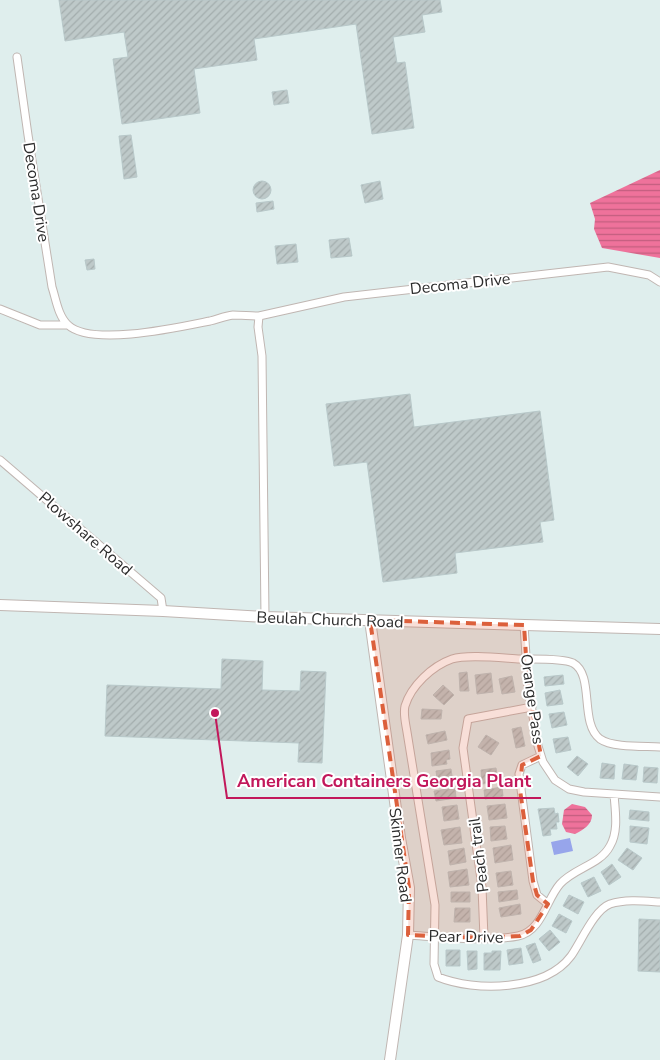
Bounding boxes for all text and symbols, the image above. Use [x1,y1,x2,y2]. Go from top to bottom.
street label: Decoma Drive [17,141,55,244]
street label: Decoma Drive [409,268,511,300]
street label: Plowshare Road [34,487,137,581]
street label: Beulah Church Road [256,606,404,634]
street label: Orange Pass [515,652,549,746]
callout: American Containers Georgia Plant [227,765,541,798]
text: American Containers Georgia Plant [237,769,531,793]
street label: Skinner Road [383,806,417,904]
street label: Peach trail [463,816,495,894]
street label: Pear Drive [429,925,503,949]

